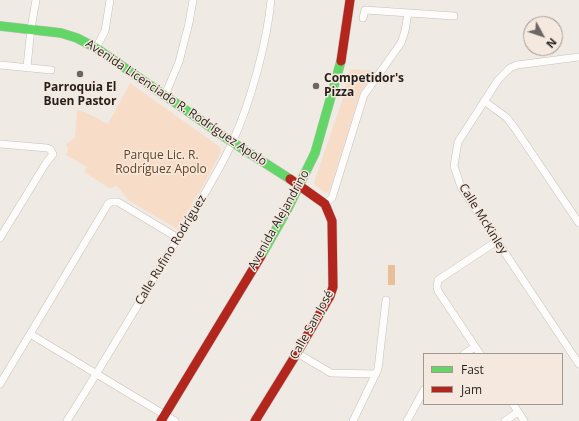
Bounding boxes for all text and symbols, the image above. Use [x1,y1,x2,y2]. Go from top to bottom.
north arrow [523,16,563,56]
text: N [543,35,560,52]
street label: Avenida Licenciado R. Rodríguez Apolo [83,37,269,169]
marker: Parroquia El Buen Pastor [75,69,85,79]
place label: Competidor's Pizza [324,72,404,100]
place label: Parroquia El Buen Pastor [43,81,117,109]
marker: Competidor's Pizza [311,81,321,91]
park label: Parque Lic. R. Rodríguez Apolo [115,149,207,177]
street label: Avenida Alejandrino [246,167,312,273]
street label: Calle McKinley [456,181,510,257]
street label: Calle Rufino Rodríguez [132,192,210,308]
street label: Calle San José [287,288,337,362]
legend [423,353,563,405]
text: Fast [461,361,484,378]
text: Jam [461,381,482,398]

